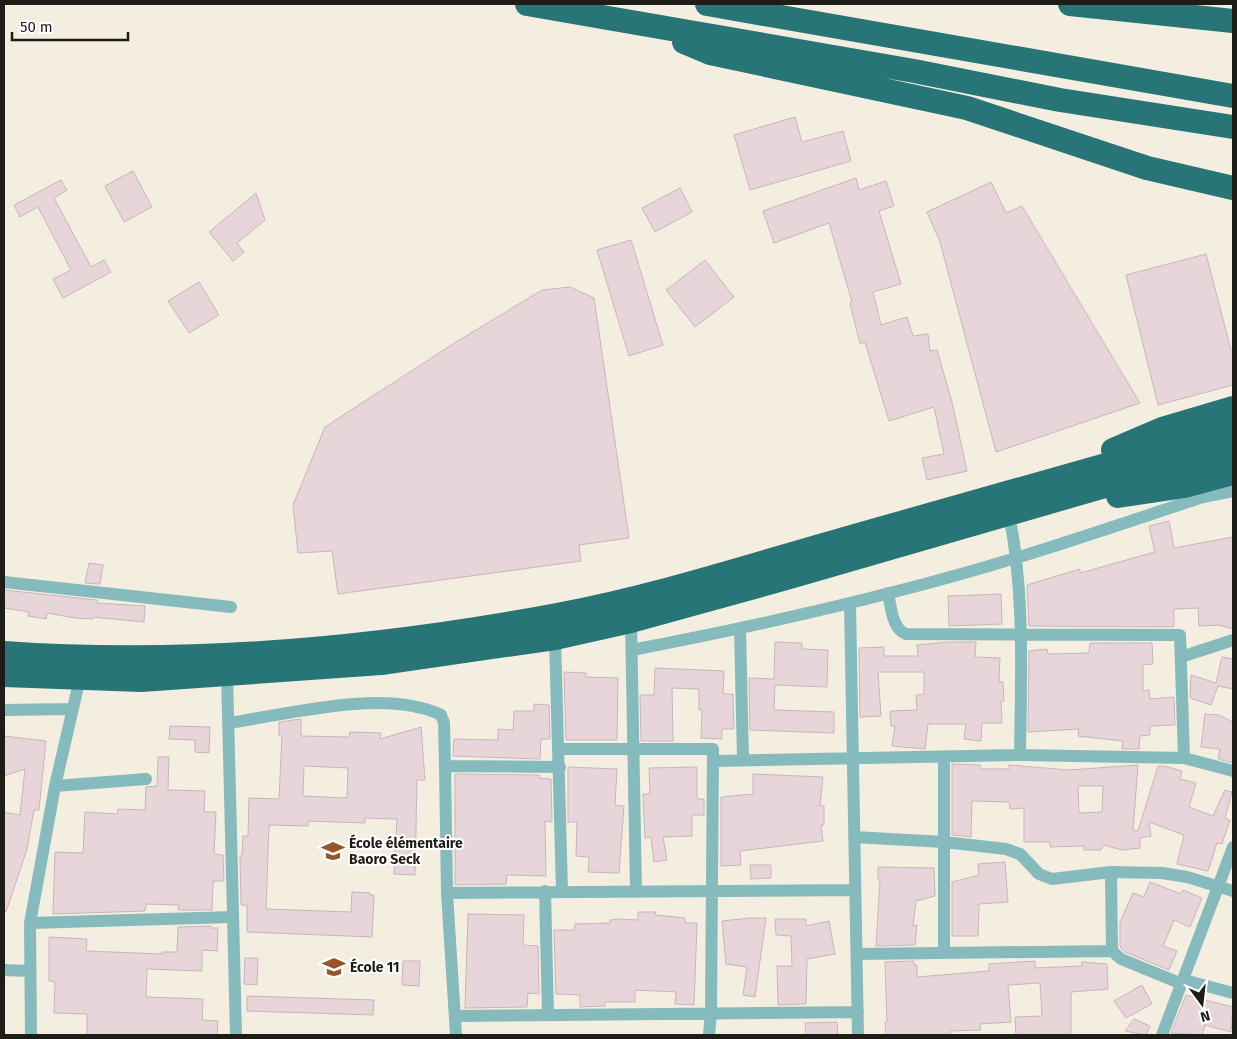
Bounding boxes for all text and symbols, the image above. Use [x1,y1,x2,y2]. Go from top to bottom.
scale bar [12,10,129,42]
text: 50 m [20,18,53,36]
place label: École élémentaire Baoro Seck [349,834,463,868]
school or university icon: École élémentaire Baoro Seck [320,838,346,864]
school or university icon: École 11 [321,954,347,980]
place label: École 11 [350,958,400,976]
north arrow [1177,979,1227,1029]
text: N [1199,1007,1212,1025]

